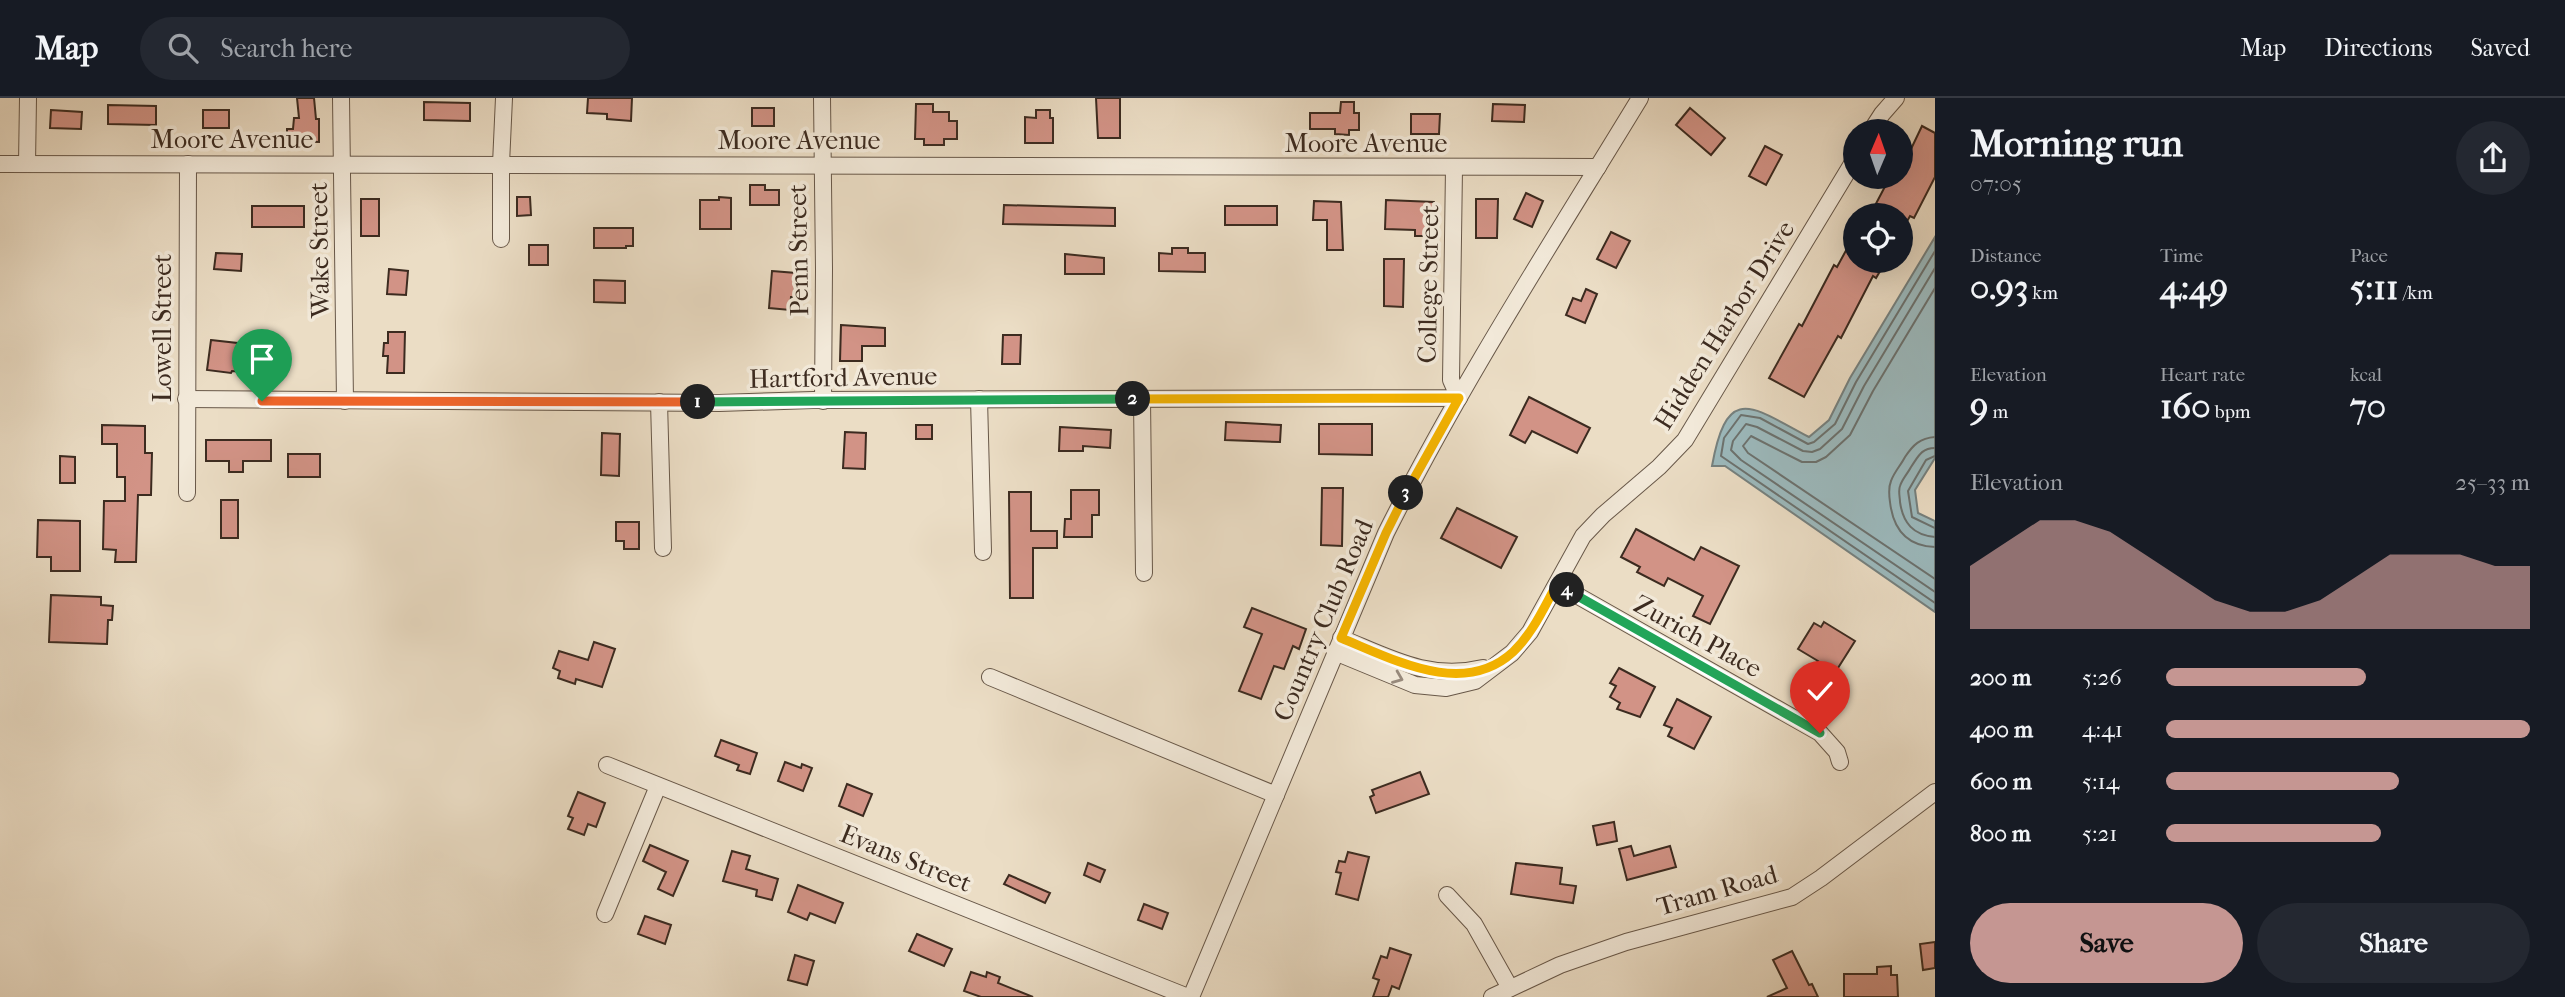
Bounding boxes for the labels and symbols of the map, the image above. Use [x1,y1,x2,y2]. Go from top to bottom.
north arrow [1843,119,1913,189]
street label: Moore Avenue [151,124,314,155]
street label: Moore Avenue [718,125,881,156]
street label: Moore Avenue [1285,128,1448,159]
street label: Wake Street [303,181,336,319]
street label: Penn Street [782,183,815,316]
street label: College Street [1412,204,1445,364]
street label: Hidden Harbor Drive [1648,215,1801,435]
street label: Lowell Street [147,253,178,402]
pin [232,329,292,401]
street label: Hartford Avenue [748,360,938,395]
pin: 2 [1116,382,1150,416]
pin: 1 [680,384,716,420]
pin: 3 [1388,476,1424,510]
street label: Country Club Road [1267,514,1380,726]
pin: 4 [1550,573,1584,608]
street label: Zurich Place [1628,589,1767,684]
pin [1790,661,1850,733]
one-way arrow [1392,669,1404,683]
street label: Evans Street [836,818,977,899]
street label: Tram Road [1653,858,1782,922]

